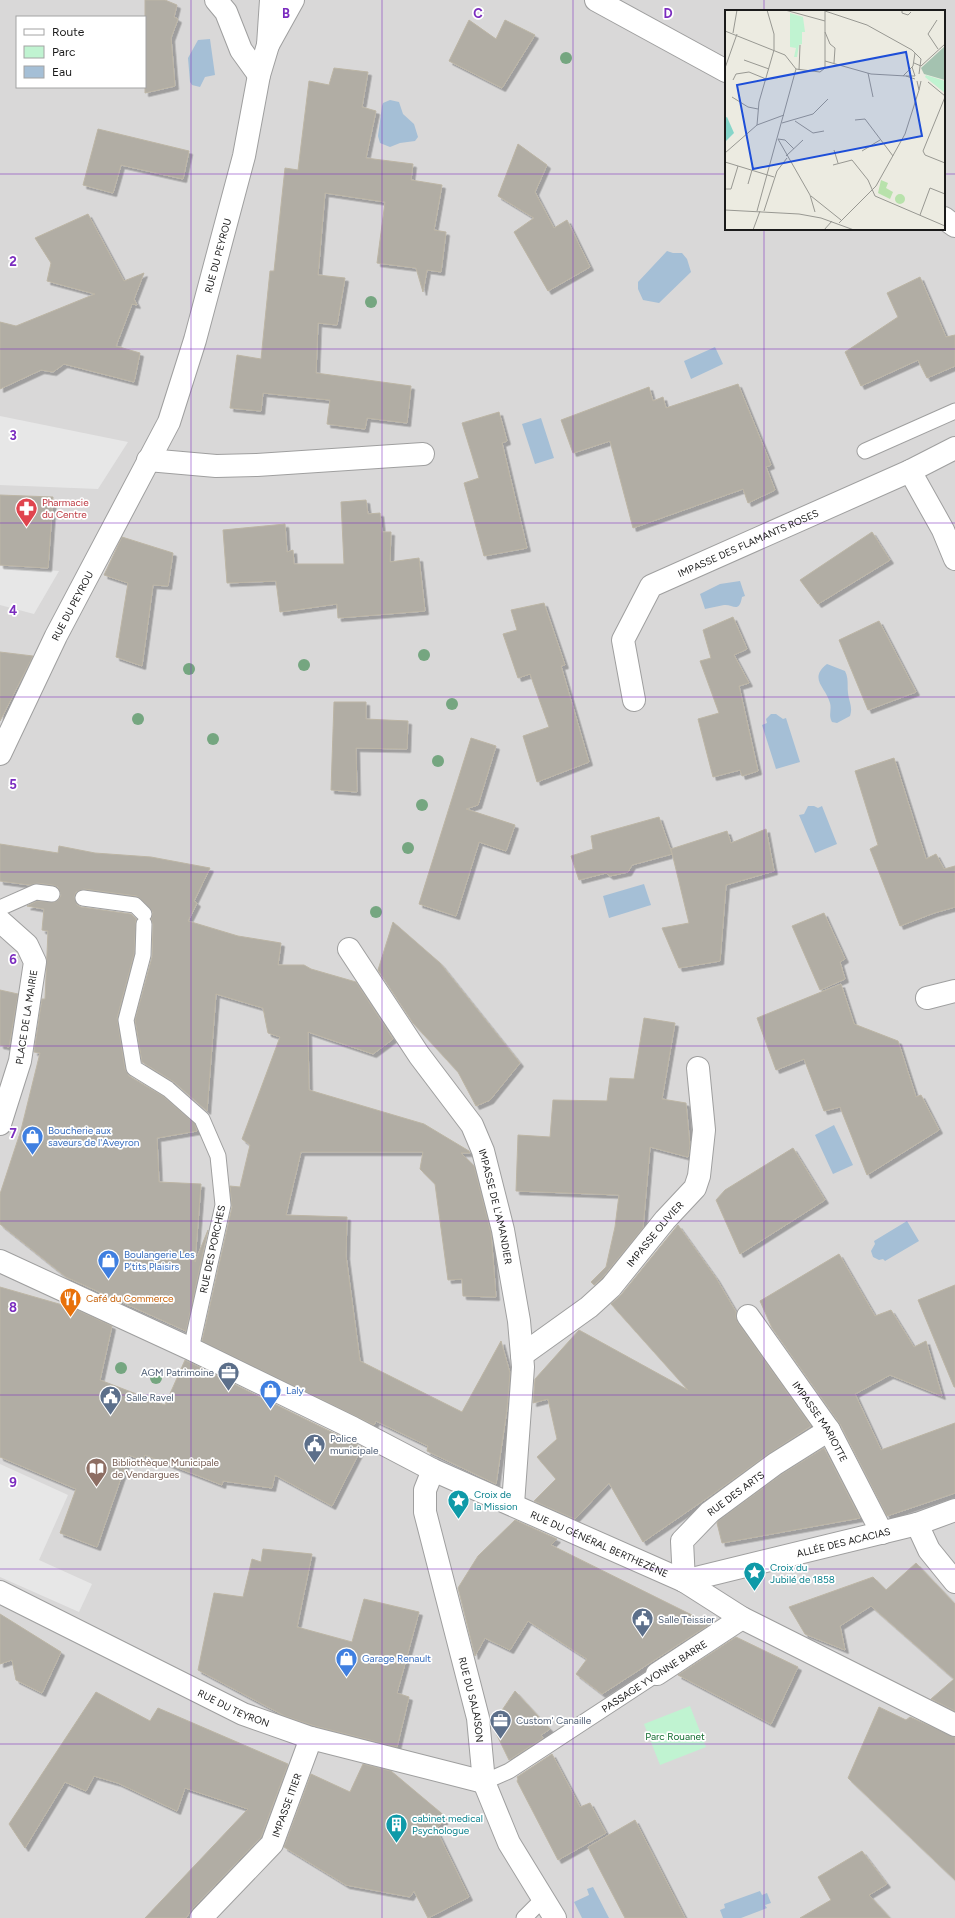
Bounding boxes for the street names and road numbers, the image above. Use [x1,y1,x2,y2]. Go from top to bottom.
street label: RUE DU PEYROU [202,217,234,295]
street label: IMPASSE DES FLAMANTS ROSES [676,506,821,580]
street label: RUE DU PEYROU [49,569,96,643]
street label: PLACE DE LA MAIRIE [13,969,40,1065]
street label: IMPASSE DE L'AMANDIER [476,1147,515,1265]
street label: IMPASSE OLIVIER [624,1199,686,1270]
street label: RUE DES PORCHES [197,1204,228,1294]
street label: IMPASSE MARIOTTE [789,1379,850,1464]
street label: RUE DES ARTS [705,1468,767,1519]
street label: RUE DU GÉNÉRAL BERTHEZÈNE [528,1508,670,1580]
street label: ALLÉE DES ACACIAS [795,1525,892,1560]
street label: PASSAGE YVONNE BARRE [599,1637,710,1715]
street label: RUE DU SALAISON [456,1656,486,1743]
street label: RUE DU TEYRON [195,1686,271,1730]
street label: IMPASSE ITIER [269,1771,305,1839]

